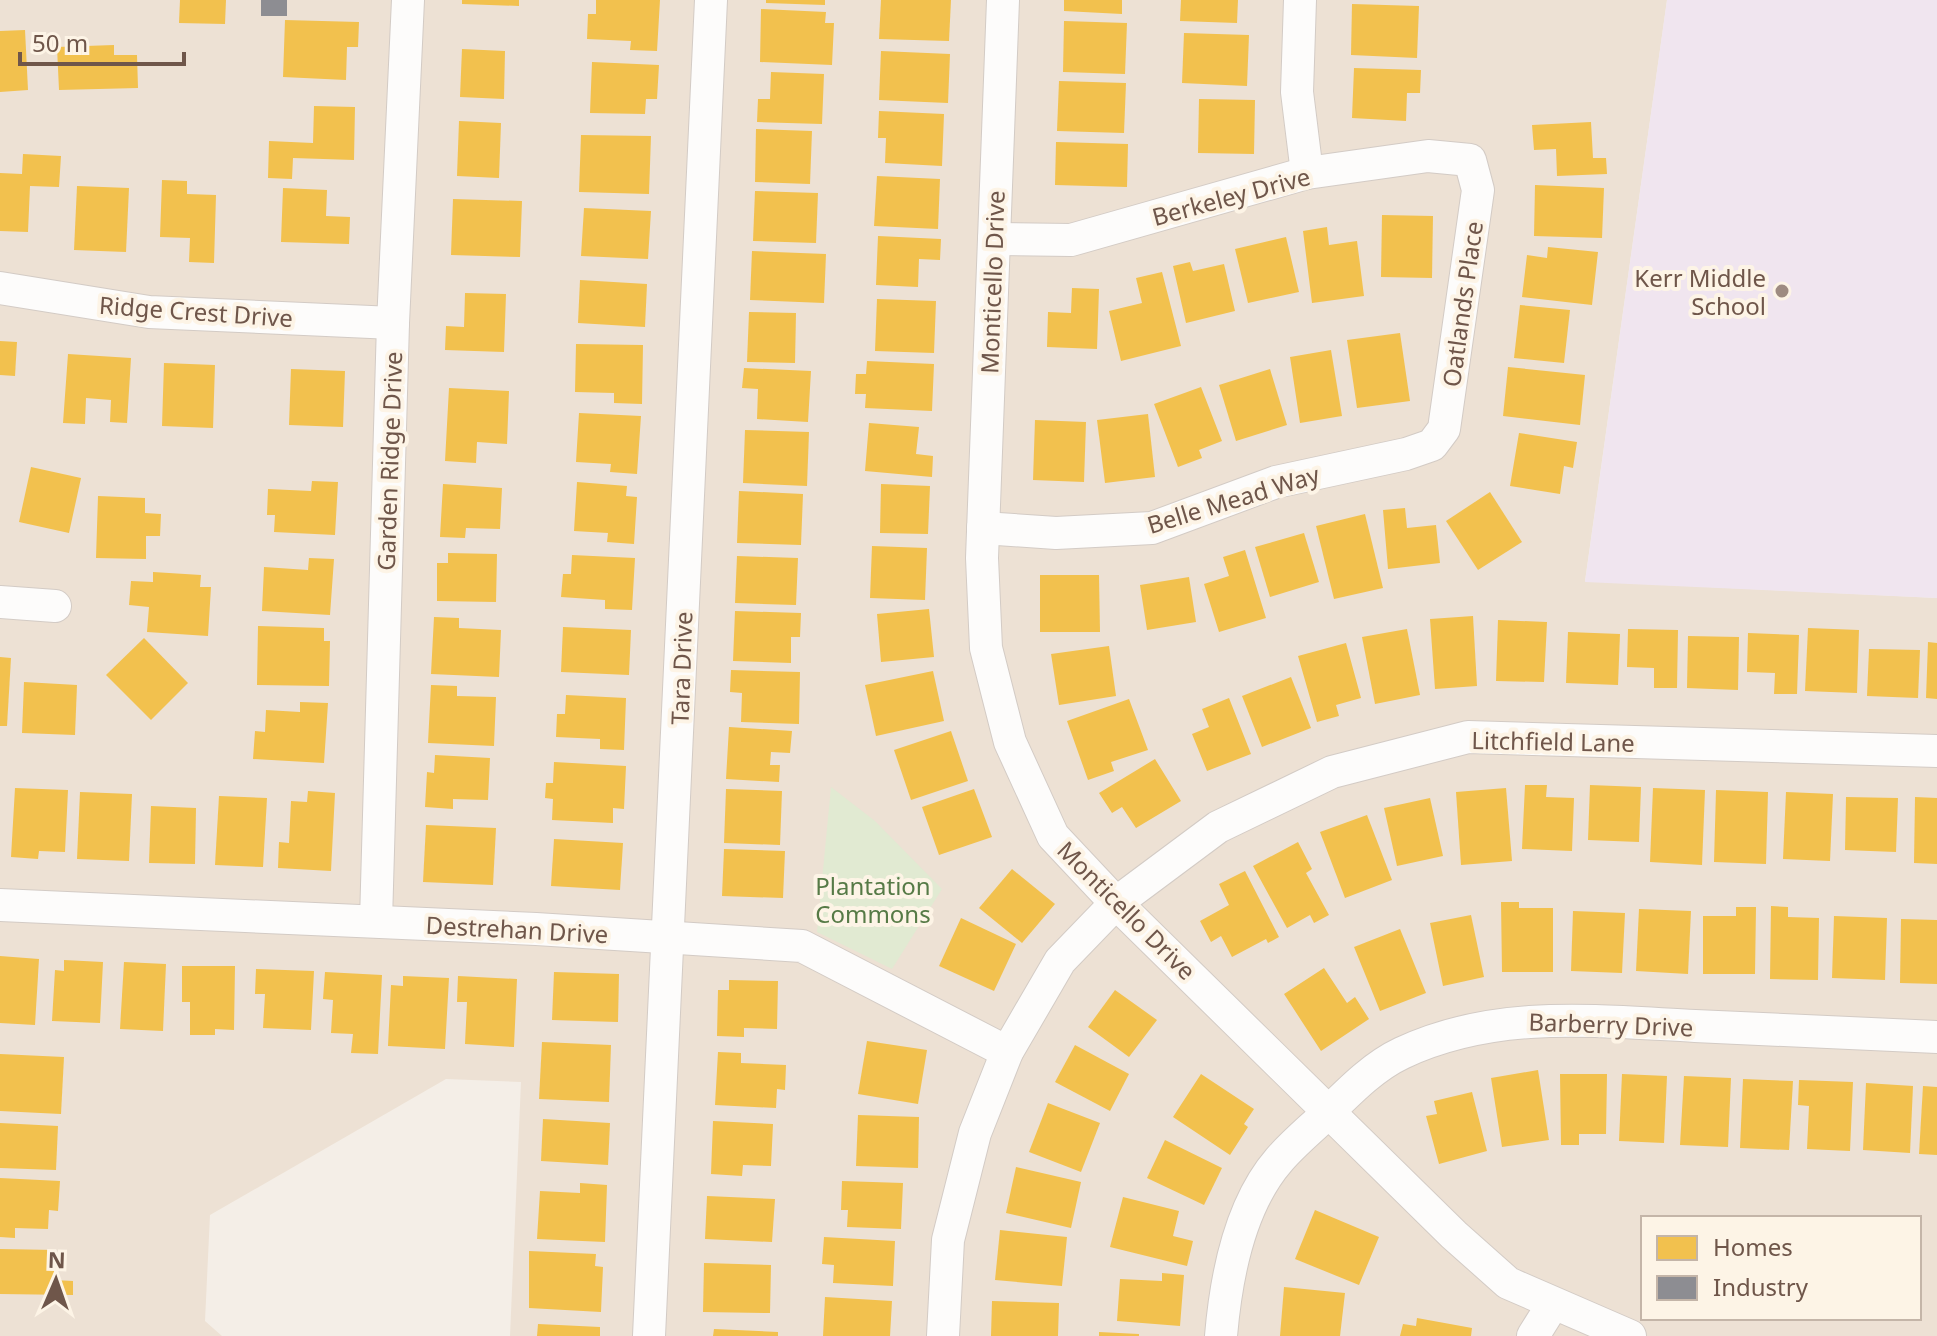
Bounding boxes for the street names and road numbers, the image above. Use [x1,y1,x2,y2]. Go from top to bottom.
street label: Berkeley Drive [1148,159,1314,233]
street label: Monticello Drive [972,190,1012,374]
street label: Oatlands Place [1434,219,1490,389]
street label: Ridge Crest Drive [98,288,294,334]
street label: Garden Ridge Drive [369,351,409,571]
street label: Belle Mead Way [1143,457,1324,541]
street label: Tara Drive [663,611,699,725]
street label: Litchfield Lane [1471,723,1635,759]
street label: Monticello Drive [1050,833,1204,987]
street label: Destrehan Drive [425,908,609,950]
street label: Barberry Drive [1528,1005,1694,1043]

